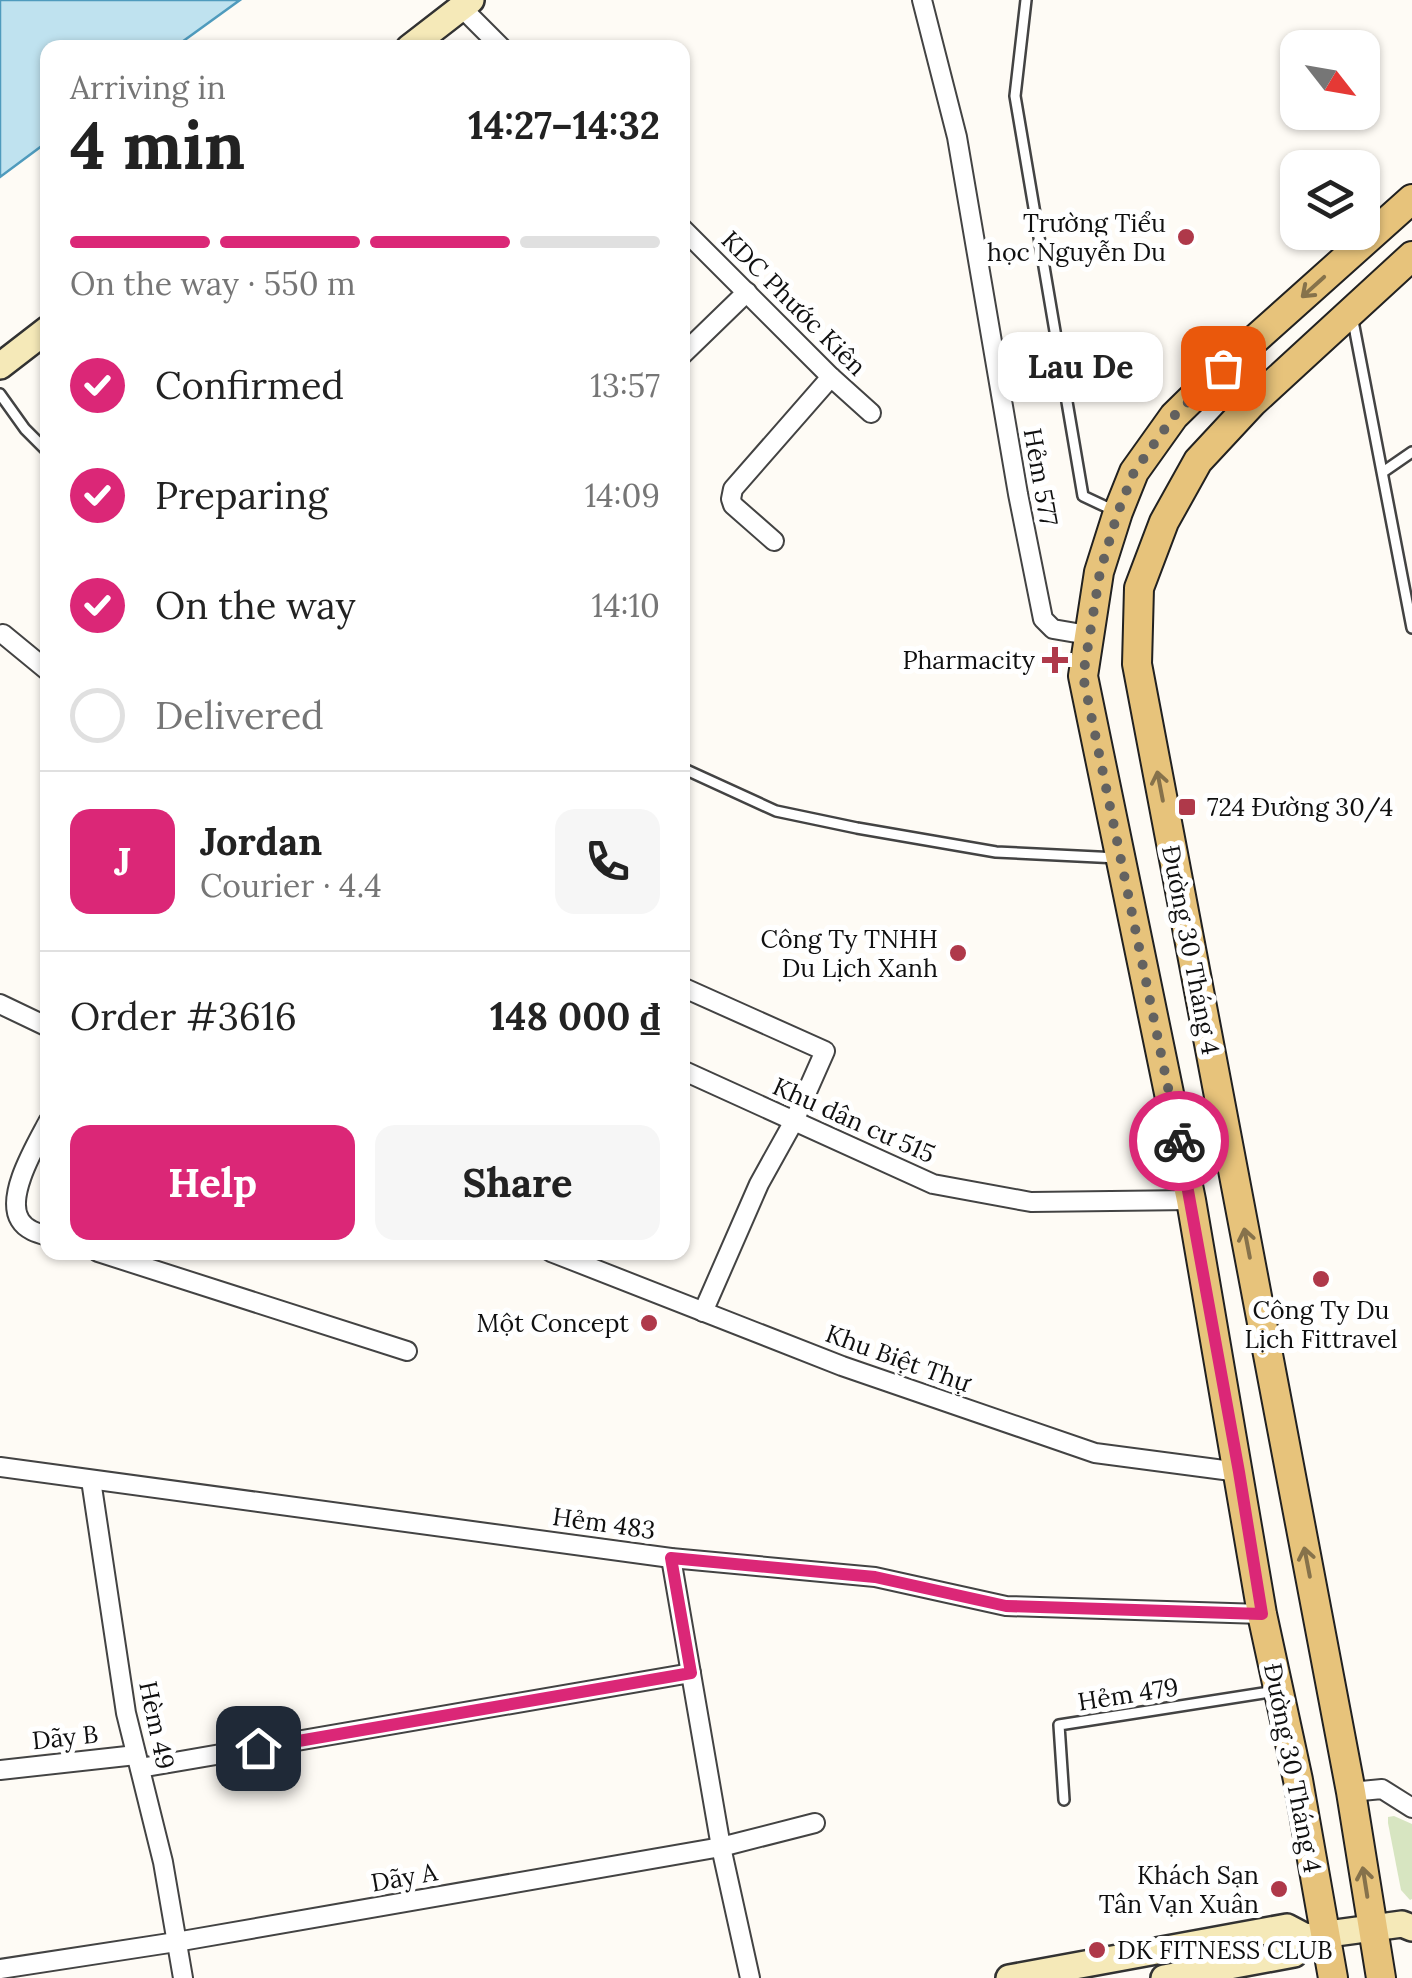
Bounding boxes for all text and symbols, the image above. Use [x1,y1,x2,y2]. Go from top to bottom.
north arrow [1280,30,1380,130]
map controls [1280,30,1380,250]
text: Arriving in [70,67,226,108]
text: 14:27–14:32 [468,101,660,149]
text: 4 min [70,104,245,187]
button: layers [1280,150,1380,250]
place label: Trường Tiểu học Nguyễn Du [987,207,1166,268]
street label: KDC Phước Kiên [715,224,873,382]
marker: Trường Tiểu học Nguyễn Du [1175,226,1197,248]
text: On the way · 550 m [70,263,356,304]
one-way arrow [1301,275,1326,298]
pin [1181,326,1266,411]
callout: Lau De [998,333,1163,403]
icon: bag [1196,341,1251,396]
text: Lau De [1028,346,1133,387]
icon: check [70,358,125,413]
text: Confirmed [155,361,344,409]
text: 13:57 [590,365,660,406]
street label: Hẻm 577 [1017,426,1065,529]
icon: check [70,468,125,523]
text: Preparing [155,471,328,519]
text: 14:09 [585,475,660,516]
icon: check [70,578,125,633]
text: On the way [155,581,356,629]
text: 14:10 [591,585,660,626]
place label: Pharmacity [902,644,1036,676]
marker: Pharmacity [1044,649,1066,671]
text: Delivered [155,691,324,739]
one-way arrow [1150,770,1169,803]
place label: 724 Đường 30/4 [1207,791,1393,823]
marker: 724 Đường 30/4 [1176,796,1198,818]
button: phone [555,809,660,914]
text: Jordan [200,817,322,865]
text: J [114,837,131,885]
street label: Đường 30 Tháng 4 [1155,843,1227,1057]
text: Courier · 4.4 [200,865,382,906]
place label: Công Ty TNHH Du Lịch Xanh [760,923,938,984]
marker: Công Ty TNHH Du Lịch Xanh [947,942,969,964]
text: Order #3616 [70,992,297,1040]
text: 148 000 ₫ [490,992,660,1040]
street label: Khu dân cư 515 [768,1070,940,1170]
courier [1129,1091,1229,1191]
icon: bike [1152,1114,1207,1169]
button: Help [70,1125,355,1240]
button: Share [375,1125,660,1240]
one-way arrow [1236,1228,1255,1260]
marker: Công Ty Du Lịch Fittravel [1310,1268,1332,1290]
place label: Công Ty Du Lịch Fittravel [1244,1294,1398,1355]
place label: Một Concept [477,1307,629,1339]
marker: Một Concept [638,1312,660,1334]
street label: Khu Biệt Thự [821,1317,977,1400]
street label: Hẻm 483 [551,1500,657,1546]
one-way arrow [1297,1546,1316,1579]
street label: Đường 30 Tháng 4 [1257,1661,1329,1875]
street label: Hẻm 479 [1075,1670,1181,1718]
street label: Hèm 49 [132,1678,182,1772]
pin [216,1706,301,1791]
street label: Dãy B [30,1718,100,1756]
icon: home [231,1721,286,1776]
street label: Dãy A [368,1855,440,1899]
place label: Khách Sạn Tân Vạn Xuân [1099,1859,1259,1920]
one-way arrow [1355,1866,1373,1899]
marker: Khách Sạn Tân Vạn Xuân [1268,1878,1290,1900]
place label: DK FITNESS CLUB [1117,1934,1333,1966]
marker: DK FITNESS CLUB [1086,1939,1108,1961]

